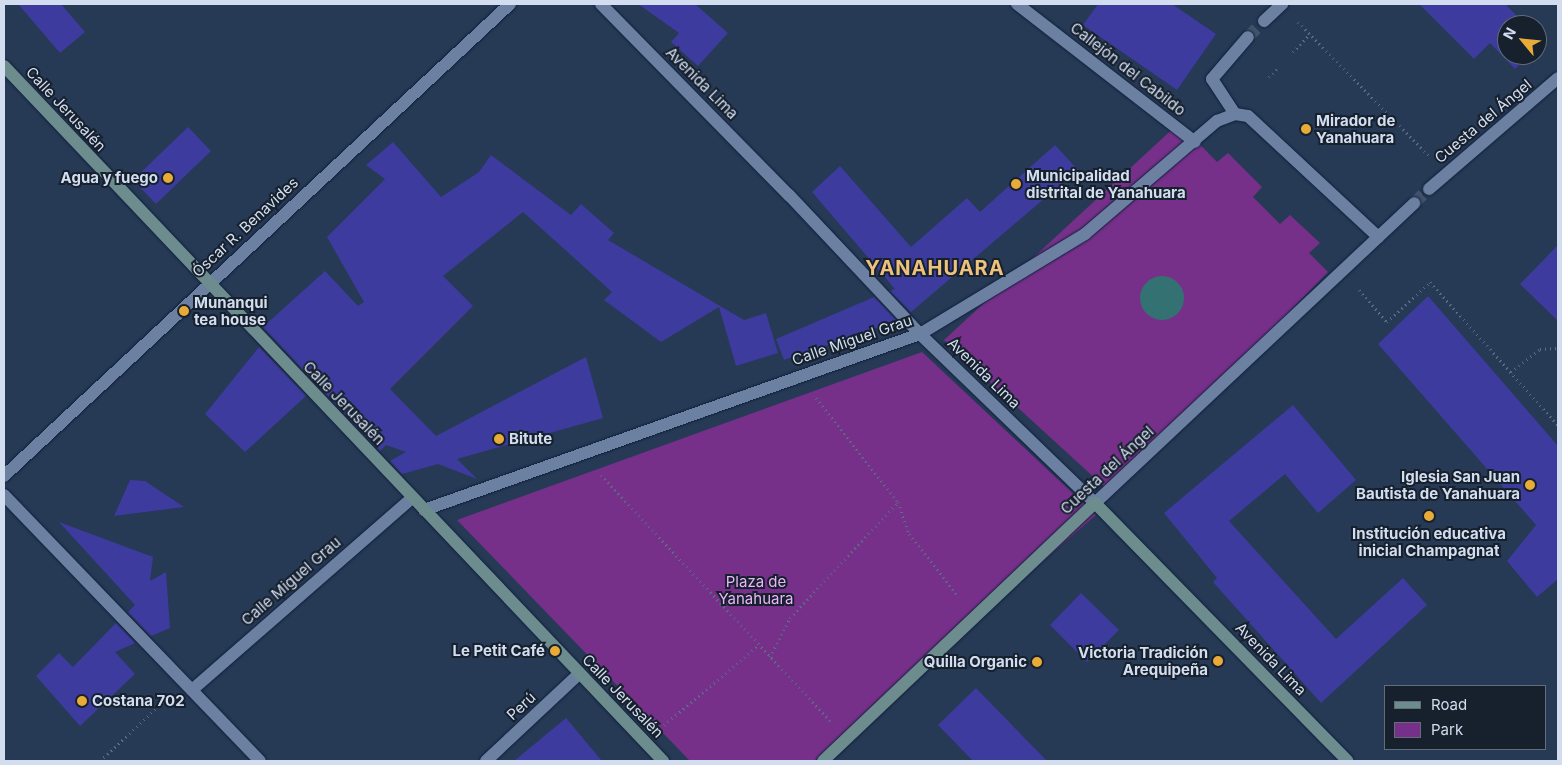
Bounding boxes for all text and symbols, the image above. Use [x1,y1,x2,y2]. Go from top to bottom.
north arrow [1497,15,1547,65]
street label: Callejón del Cabildo [1067,19,1189,119]
text: N [1499,24,1519,42]
street label: Avenida Lima [662,43,742,123]
street label: Calle Jerusalén [22,63,110,155]
street label: Cuesta del Ángel [1431,75,1535,167]
place label: Mirador de Yanahuara [1316,111,1395,146]
marker: Mirador de Yanahuara [1300,123,1312,135]
place label: Municipalidad distrital de Yanahuara [1026,166,1186,201]
place label: Agua y fuego [61,169,158,187]
marker: Agua y fuego [162,172,174,184]
street label: Óscar R. Benavides [188,173,302,281]
marker: Municipalidad distrital de Yanahuara [1010,178,1022,190]
district label: YANAHUARA [864,256,1006,280]
place label: Munanqui tea house [194,293,268,328]
marker: Munanqui tea house [178,305,190,317]
street label: Calle Miguel Grau [790,311,914,369]
street label: Avenida Lima [944,334,1024,412]
street label: Calle Jerusalén [300,358,388,448]
street label: Cuesta del Ángel [1057,422,1157,518]
place label: Bitute [509,430,552,448]
marker: Bitute [493,433,505,445]
place label: Iglesia San Juan Bautista de Yanahuara [1356,467,1520,502]
marker: Iglesia San Juan Bautista de Yanahuara [1524,479,1536,491]
marker: Institución educativa inicial Champagnat [1423,510,1435,522]
place label: Institución educativa inicial Champagnat [1352,524,1506,559]
street label: Calle Miguel Grau [238,533,344,629]
park label: Plaza de Yanahuara [718,572,794,607]
street label: Avenida Lima [1232,619,1310,699]
place label: Le Petit Café [453,642,545,660]
place label: Victoria Tradición Arequipeña [1078,643,1208,678]
marker: Le Petit Café [549,645,561,657]
street label: Calle Jerusalén [579,651,667,741]
place label: Quilla Organic [924,653,1027,671]
marker: Victoria Tradición Arequipeña [1212,655,1224,667]
marker: Quilla Organic [1031,656,1043,668]
legend [1384,685,1547,750]
street label: Perú [503,688,539,724]
place label: Costana 702 [92,692,185,710]
marker: Costana 702 [76,695,88,707]
text: Road [1431,695,1467,714]
text: Park [1431,720,1463,739]

